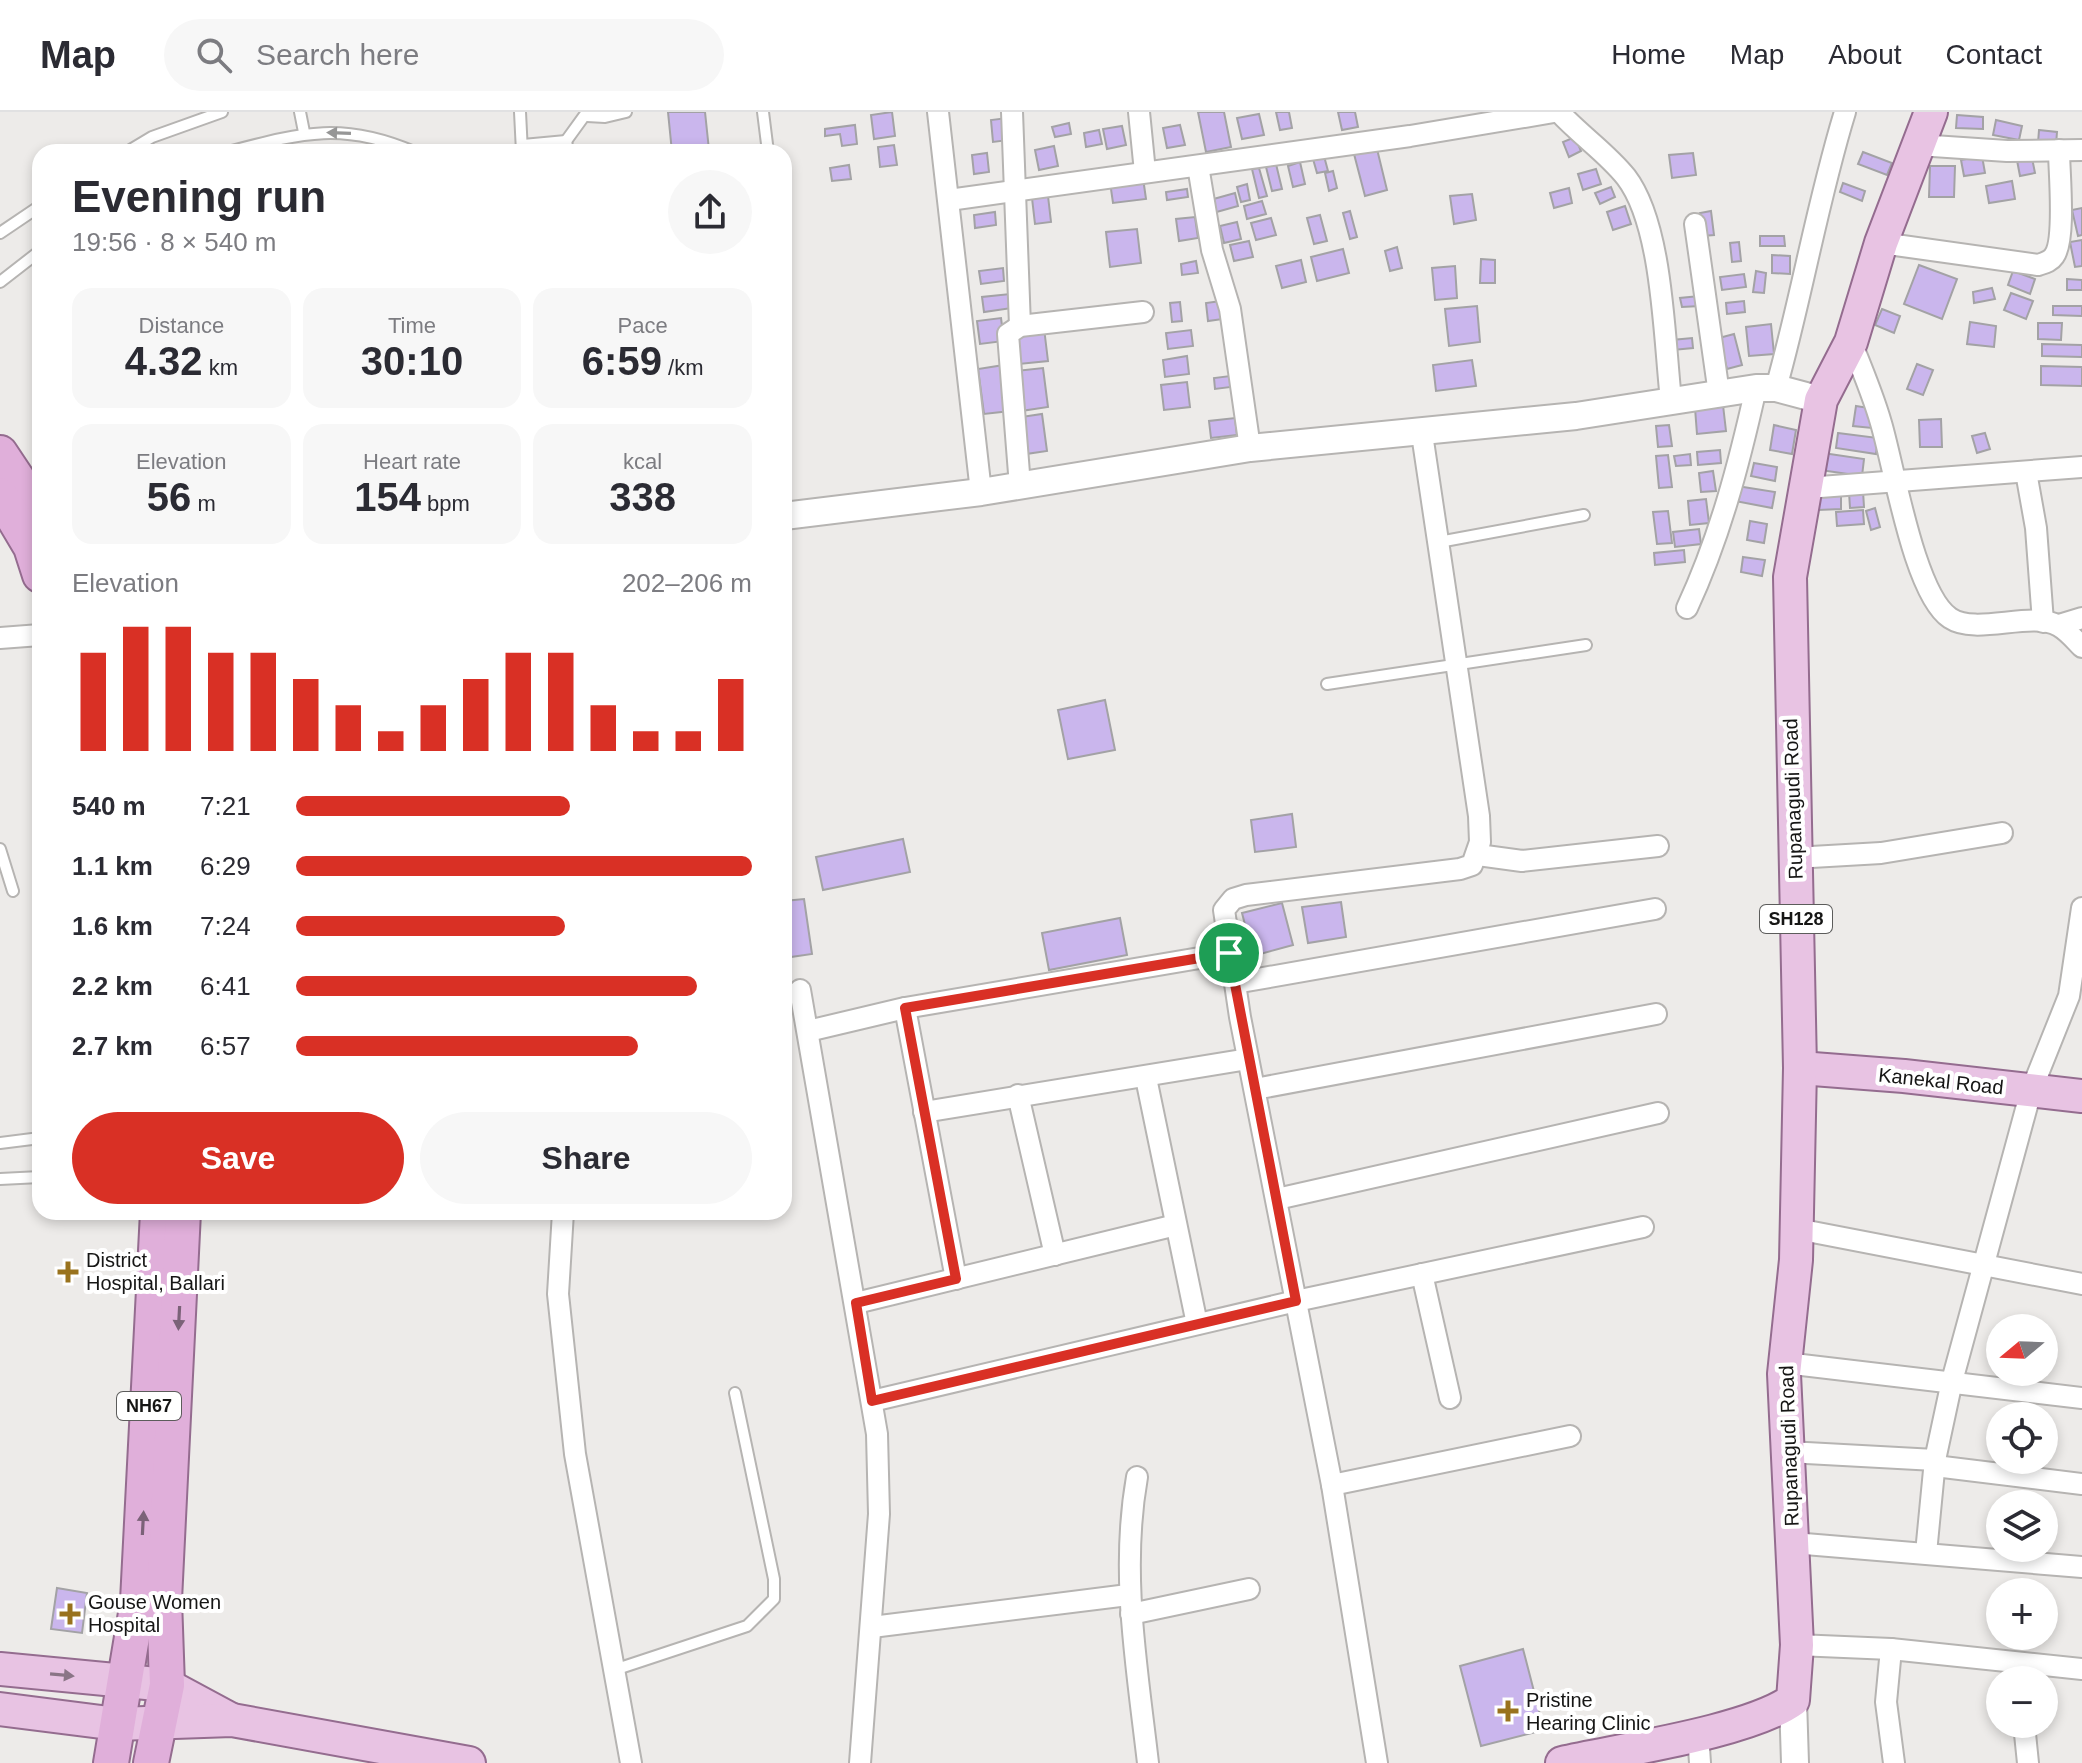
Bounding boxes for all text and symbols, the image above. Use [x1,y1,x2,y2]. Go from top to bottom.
search box [164,19,724,91]
icon: search [192,33,236,77]
text: Map [40,34,116,76]
text: Search here [256,38,419,71]
text: Home [1611,39,1686,70]
text: Map [1730,39,1784,70]
text: About [1828,39,1902,70]
text: Contact [1946,39,2042,70]
one-way arrow [326,127,351,140]
button: share [668,170,752,254]
text: Evening run [72,172,326,221]
text: 19:56 · 8 × 540 m [72,227,277,257]
text: Distance [139,313,224,338]
text: Time [388,313,436,338]
text: Pace [618,313,668,338]
text: 4.32 [125,339,203,383]
text: 30:10 [361,339,463,383]
text: 6:59 [582,339,662,383]
text: km [203,355,238,380]
text: /km [662,355,703,380]
text: Elevation [136,449,227,474]
text: Heart rate [363,449,461,474]
text: kcal [623,449,662,474]
text: 56 [147,475,191,519]
text: 154 [354,475,421,519]
text: 338 [609,475,676,519]
text: m [191,491,216,516]
text: bpm [421,491,470,516]
text: Elevation [72,568,179,598]
text: 202–206 m [622,568,752,598]
street label: Rupanagudi Road [1779,718,1807,880]
text: 540 m [72,791,146,821]
text: 7:21 [200,791,251,821]
text: 1.1 km [72,851,153,881]
text: 6:29 [200,851,251,881]
road number: SH128 [1760,905,1832,933]
text: 1.6 km [72,911,153,941]
text: 7:24 [200,911,251,941]
pin [1195,919,1263,987]
icon: arrive [1207,931,1251,975]
text: 2.2 km [72,971,153,1001]
text: 6:41 [200,971,251,1001]
text: 2.7 km [72,1031,153,1061]
text: 6:57 [200,1031,251,1061]
street label: Kanekal Road [1877,1063,2005,1099]
button: Save [72,1112,404,1204]
button: Share [420,1112,752,1204]
place label: District Hospital, Ballari [86,1249,225,1294]
marker: District Hospital, Ballari [57,1261,79,1283]
one-way arrow [172,1306,185,1331]
north arrow [1986,1314,2058,1386]
map controls [1986,1314,2058,1738]
street label: Rupanagudi Road [1775,1365,1803,1527]
road number: NH67 [117,1392,181,1420]
button: locate [1986,1402,2058,1474]
button: layers [1986,1490,2058,1562]
one-way arrow [137,1510,150,1535]
button: + [1986,1578,2058,1650]
place label: Gouse Women Hospital [88,1591,221,1636]
marker: Gouse Women Hospital [59,1603,81,1625]
button: − [1986,1666,2058,1738]
one-way arrow [50,1669,75,1682]
place label: Pristine Hearing Clinic [1526,1689,1651,1734]
marker: Pristine Hearing Clinic [1497,1700,1519,1722]

